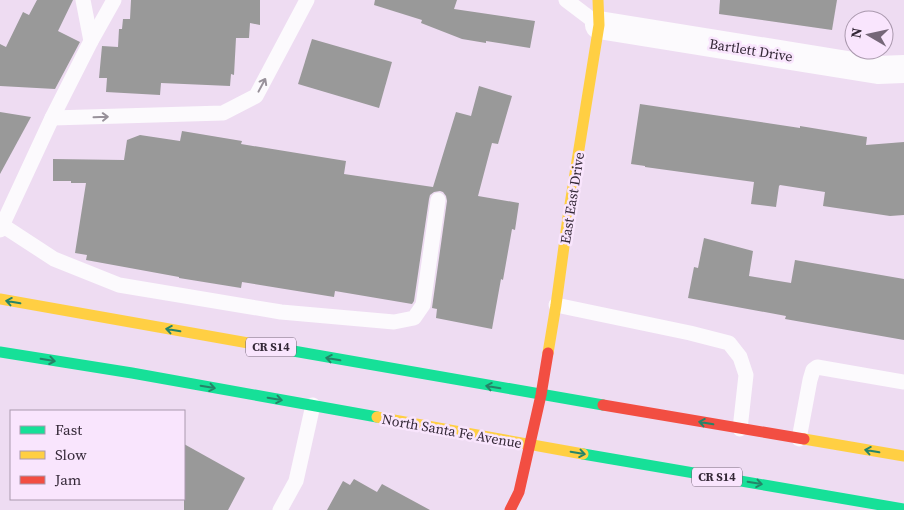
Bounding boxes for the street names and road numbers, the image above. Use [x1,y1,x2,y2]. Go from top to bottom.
street label: Bartlett Drive [708,34,794,66]
street label: East East Drive [555,151,589,245]
road number: CR S14 [246,338,296,357]
street label: North Santa Fe Avenue [380,409,524,453]
road number: CR S14 [692,468,742,487]

